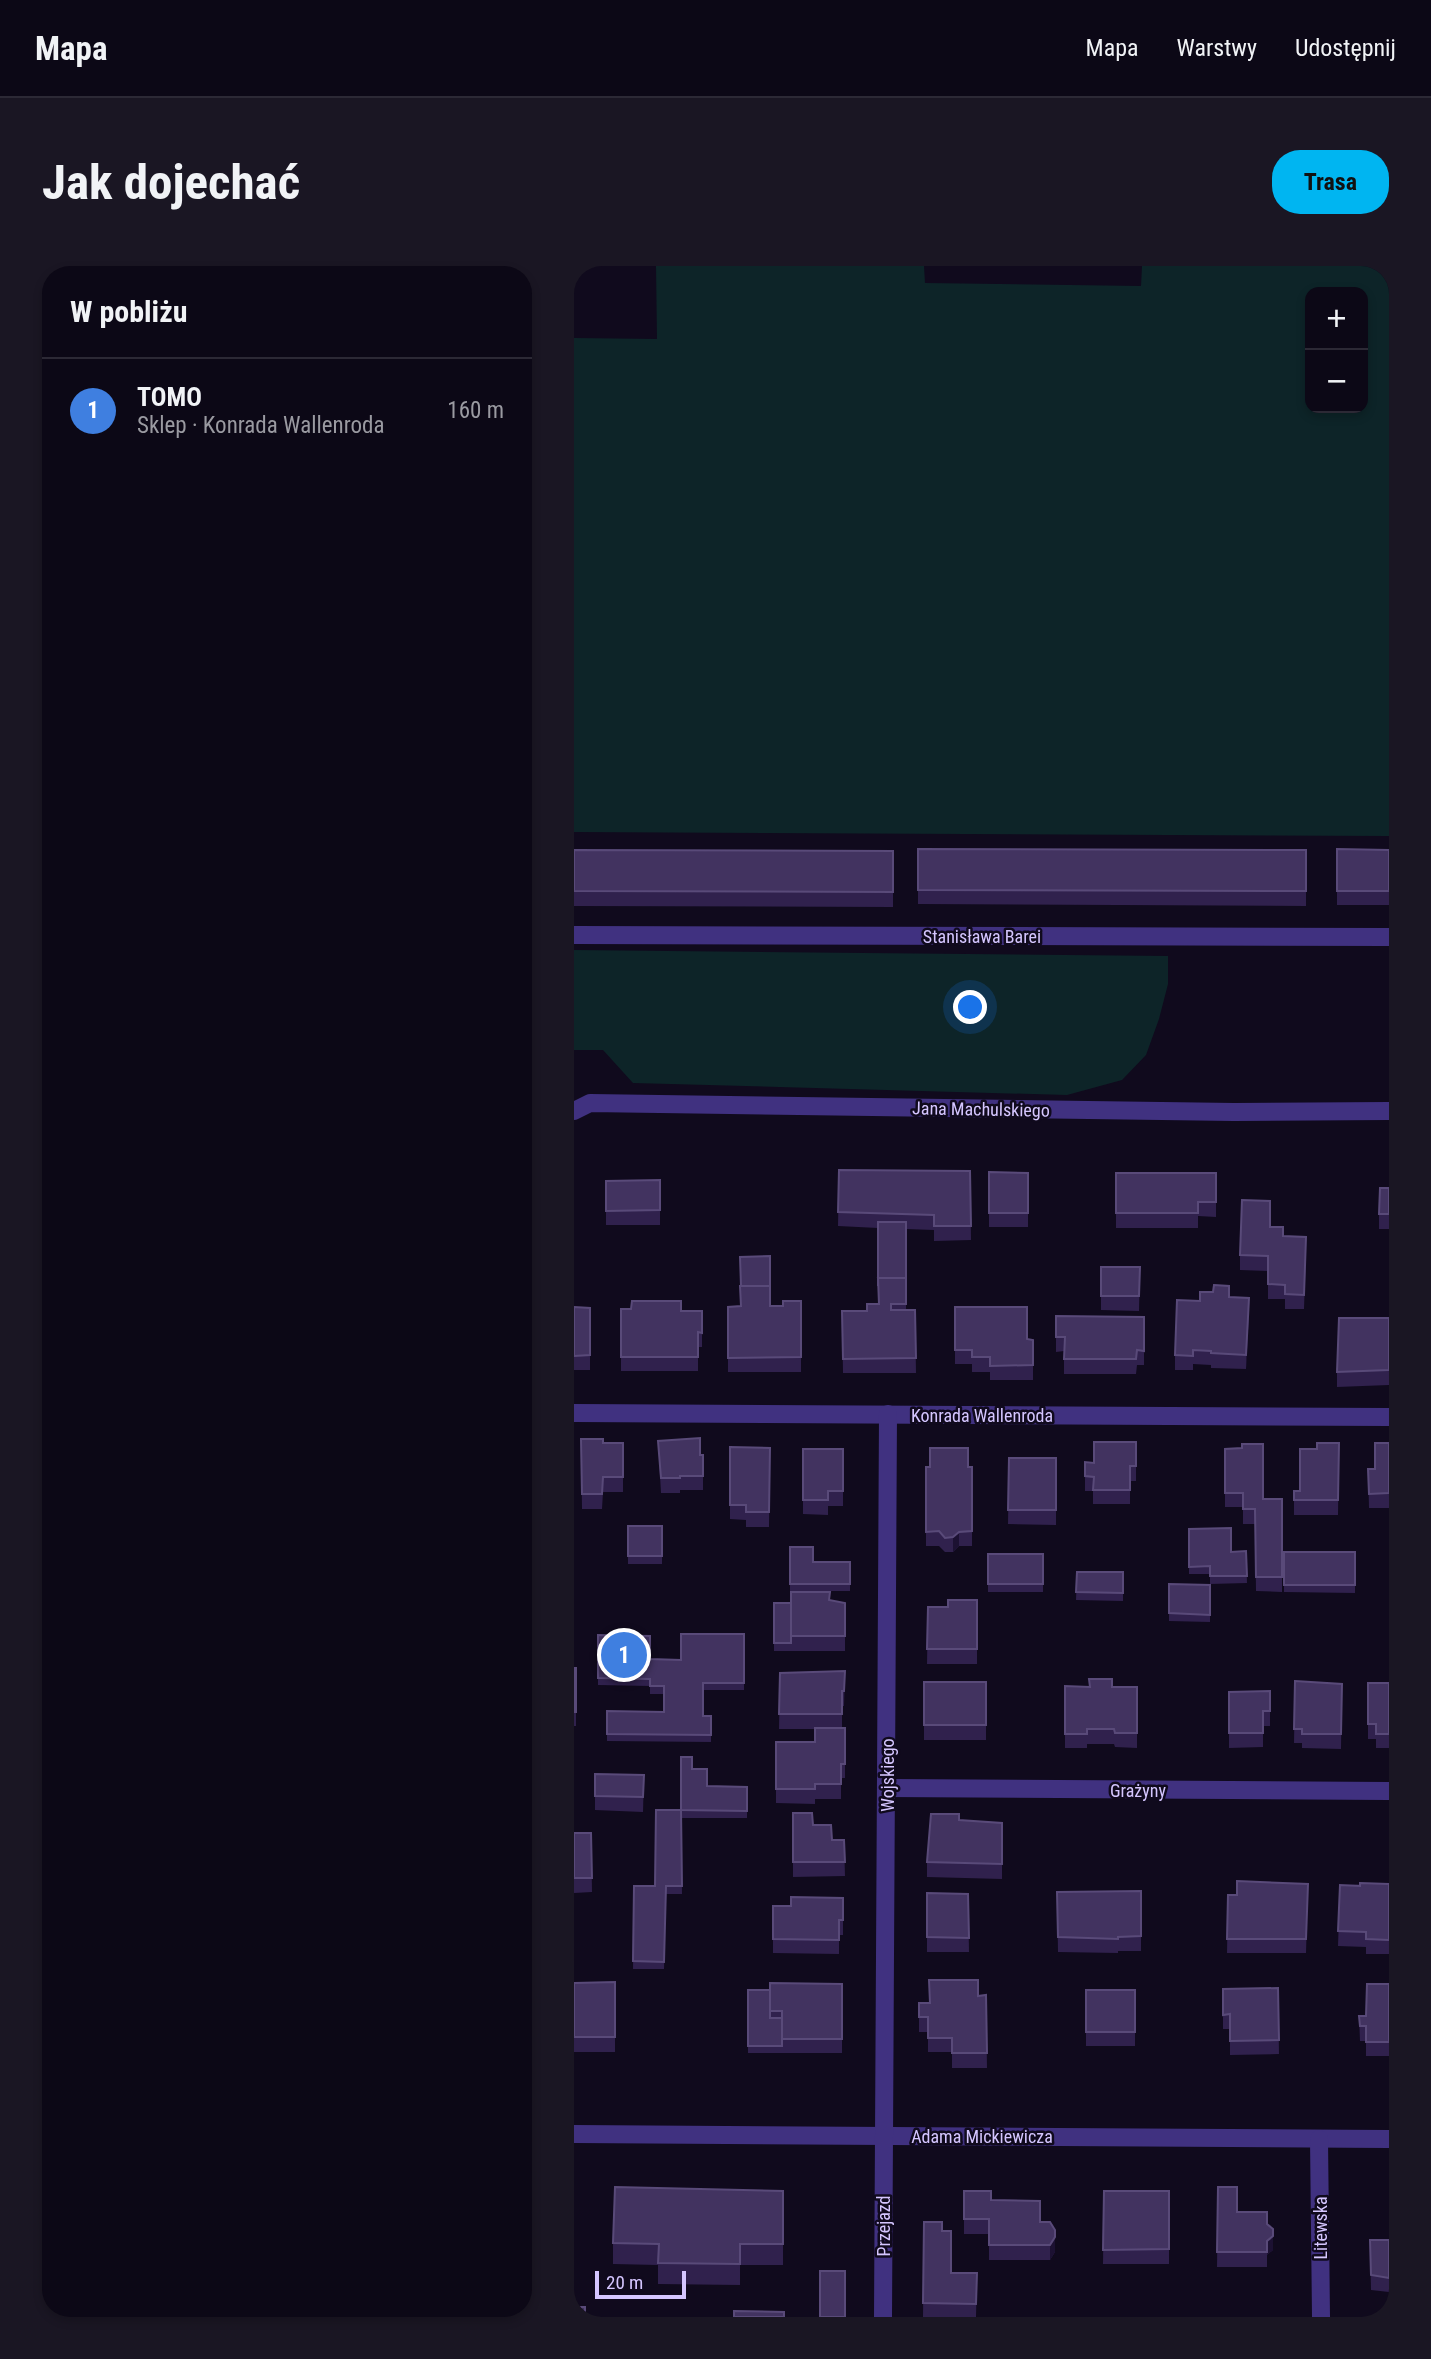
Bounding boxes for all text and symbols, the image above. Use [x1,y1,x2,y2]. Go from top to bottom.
text: Mapa [35,29,107,68]
text: Mapa [1086,34,1139,62]
text: Warstwy [1177,34,1257,62]
text: Udostępnij [1295,34,1396,62]
button: Trasa [1272,150,1389,214]
text: Jak dojechać [42,154,300,211]
map controls [1305,287,1368,413]
button: + [1305,287,1368,350]
text: W pobliżu [70,294,187,329]
button: − [1305,350,1368,413]
text: TOMO [137,382,202,412]
text: 1 [87,397,99,424]
text: 160 m [447,397,504,424]
text: Sklep · Konrada Wallenroda [137,412,384,439]
street label: Stanisława Barei [923,926,1041,947]
your location [953,990,987,1024]
street label: Jana Machulskiego [912,1097,1050,1121]
street label: Konrada Wallenroda [911,1405,1053,1426]
pin: 1 [601,1629,647,1681]
street label: Wojskiego [877,1738,898,1812]
street label: Grażyny [1110,1780,1166,1801]
street label: Adama Mickiewicza [911,2126,1053,2147]
street label: Przejazd [873,2195,894,2257]
street label: Litewska [1310,2196,1331,2260]
scale bar [595,2268,686,2300]
text: 20 m [606,2271,643,2294]

